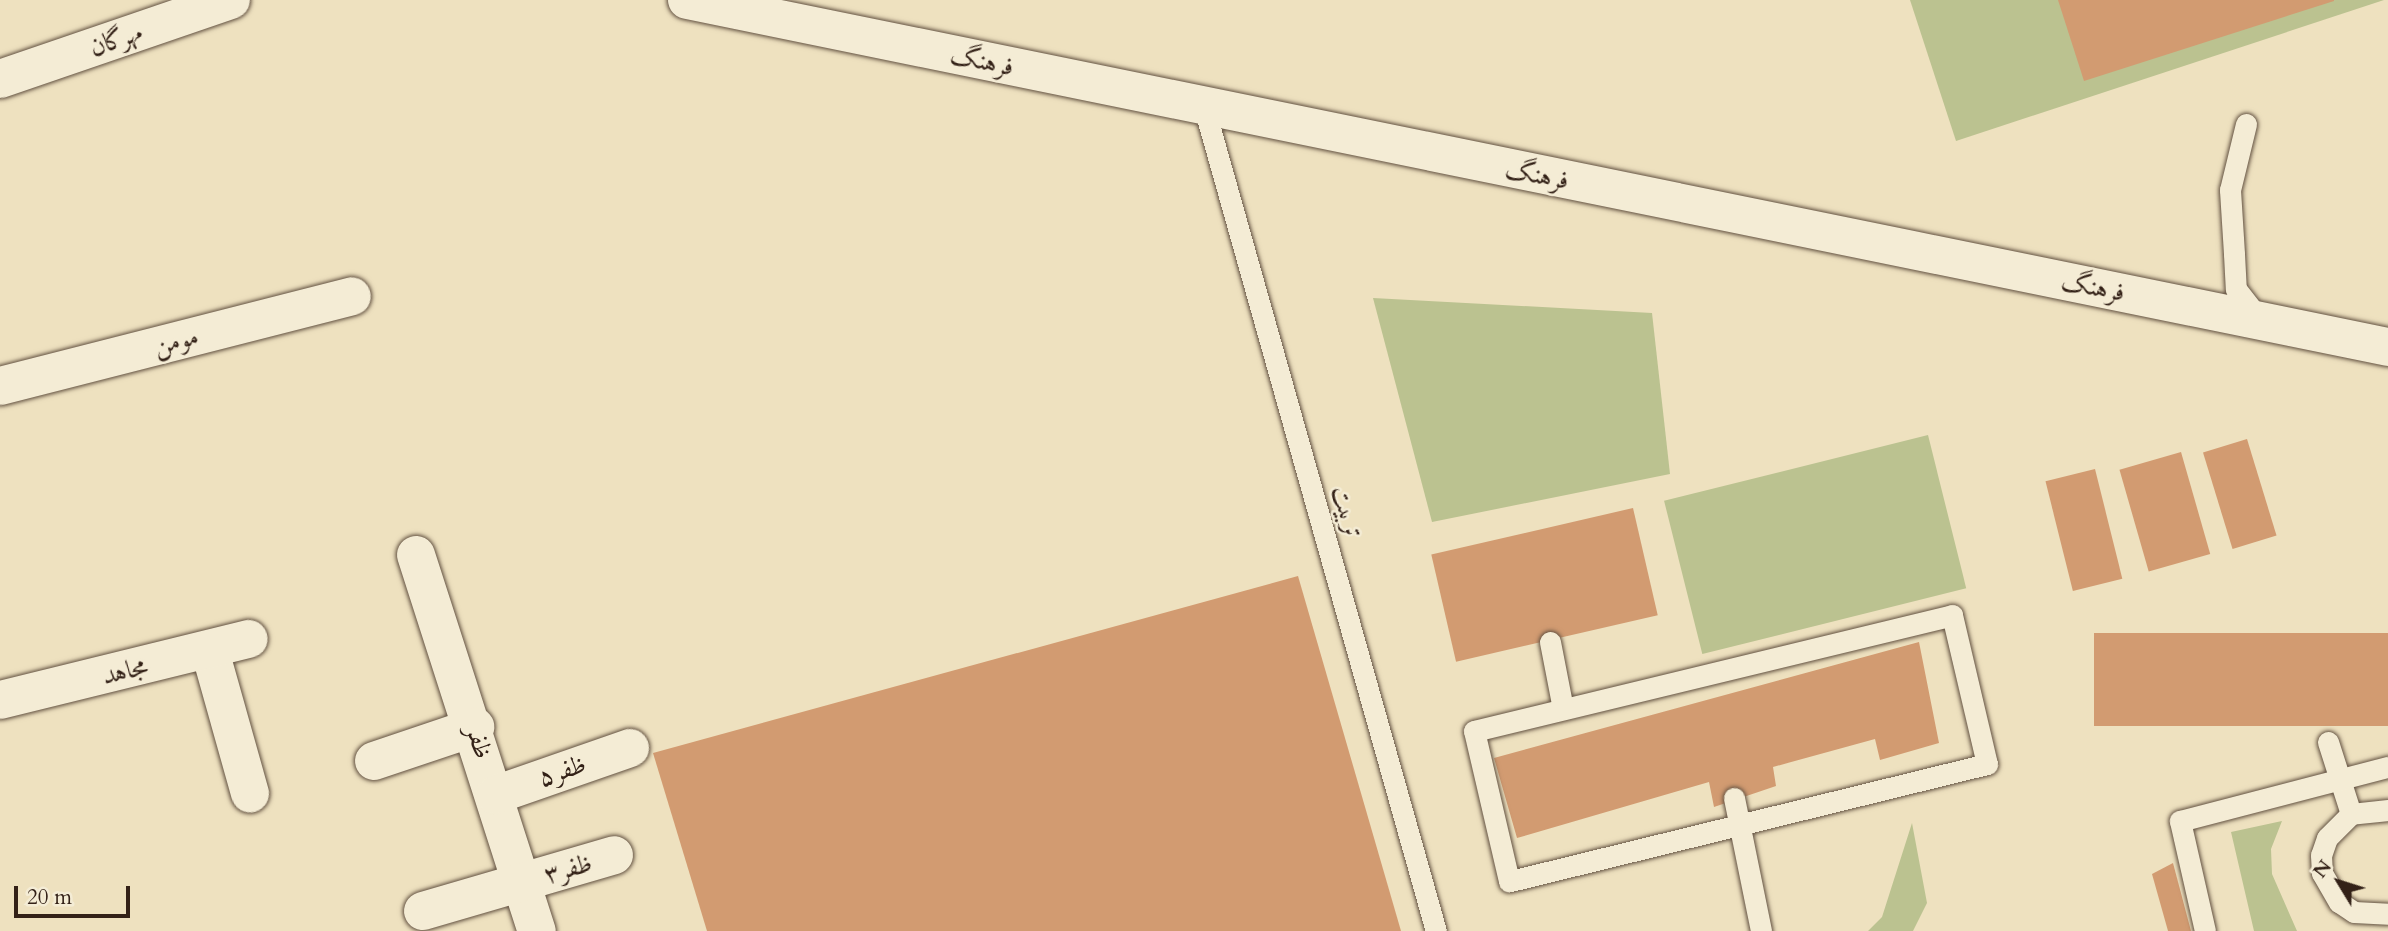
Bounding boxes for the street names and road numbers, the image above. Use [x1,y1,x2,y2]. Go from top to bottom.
street label: مهرگان [85,16,147,64]
street label: فرهنگ [947,39,1017,83]
street label: فرهنگ [1503,154,1571,196]
street label: فرهنگ [2059,266,2127,308]
street label: مومن [150,320,202,362]
street label: تربیت [1325,482,1369,542]
street label: مجاهد [99,651,151,691]
street label: ظفر [459,721,499,763]
street label: ظفر۵ [534,748,590,794]
street label: ظفر۳ [540,847,596,891]

